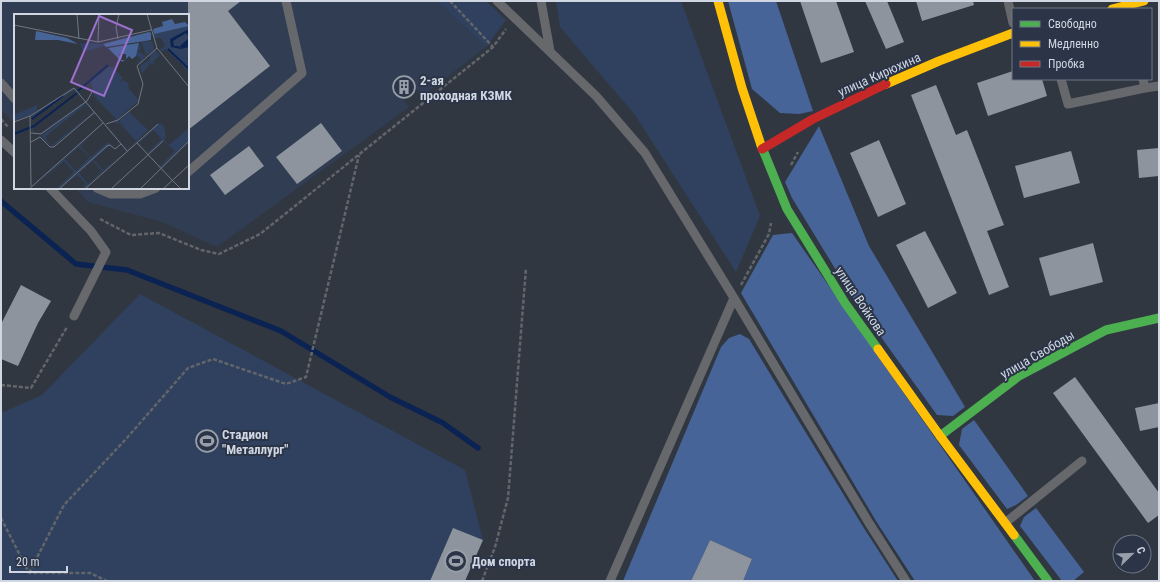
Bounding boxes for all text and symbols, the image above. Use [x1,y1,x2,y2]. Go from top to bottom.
legend [1012,8,1152,80]
inset map [14,14,189,189]
text: Свободно [1048,17,1097,31]
text: Медленно [1048,37,1099,51]
street label: улица Кирюхина [836,50,923,99]
text: Пробка [1048,57,1085,71]
place label: 2-ая проходная КЗМК [420,73,512,103]
building icon: 2-ая проходная КЗМК [391,74,417,100]
street label: улица Войкова [832,264,889,339]
street label: улица Свободы [998,327,1077,382]
place label: Стадион "Металлург" [222,427,288,457]
sports icon: Стадион "Металлург" [194,428,220,454]
north arrow [1112,534,1152,574]
text: С [1134,545,1148,556]
scale bar [10,548,67,574]
sports icon: Дом спорта [443,548,469,574]
place label: Дом спорта [472,554,536,569]
text: 20 m [16,555,40,569]

